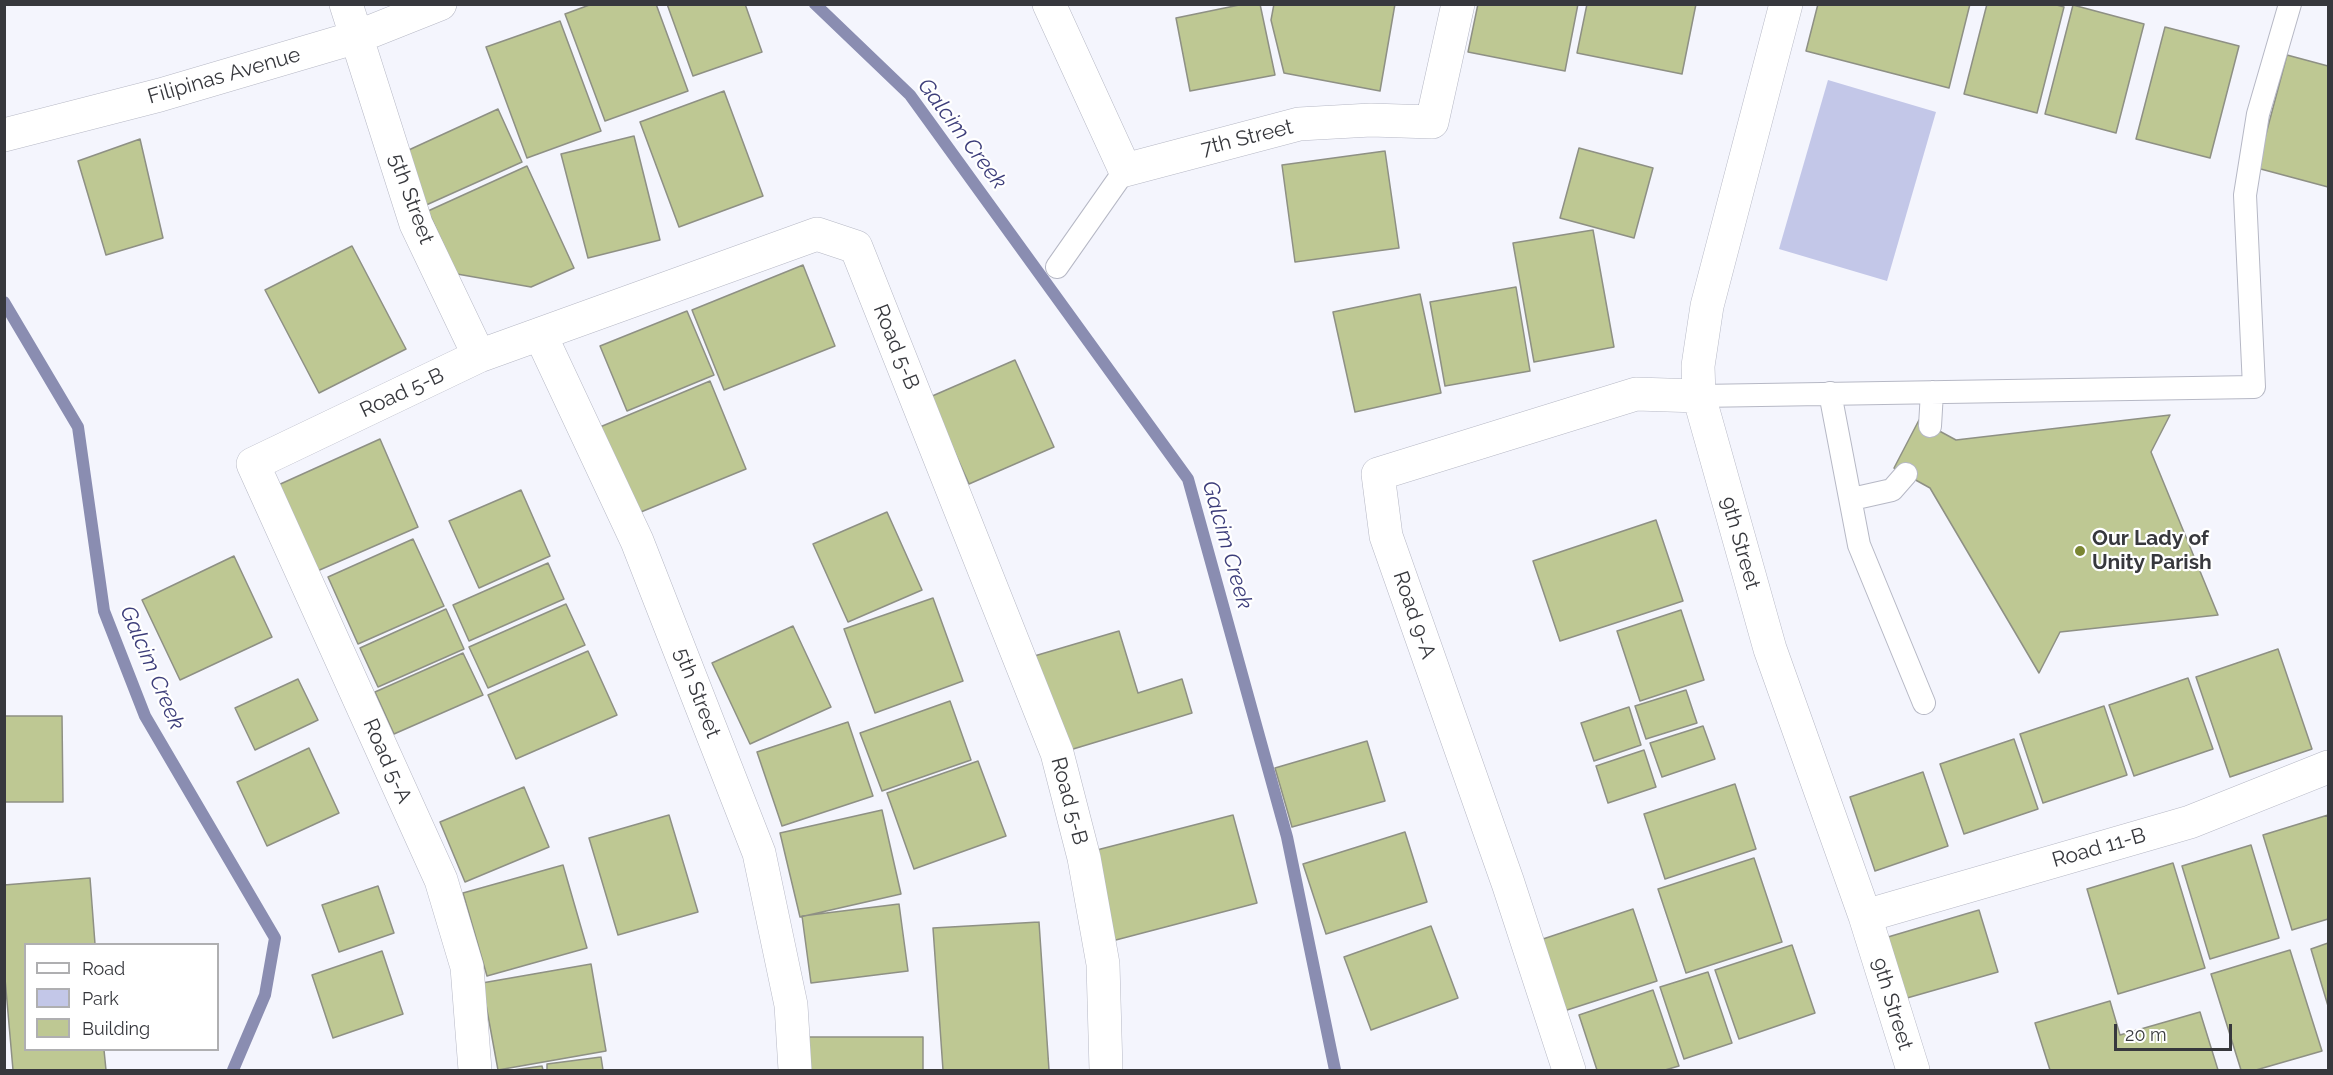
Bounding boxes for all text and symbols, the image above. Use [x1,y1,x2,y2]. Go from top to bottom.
street label: Filipinas Avenue [145,42,303,110]
water label: Galcim Creek [912,73,1012,195]
street label: 7th Street [1198,114,1296,162]
street label: 5th Street [383,150,439,248]
street label: Road 5-B [867,301,925,393]
street label: Road 5-B [356,363,448,423]
water label: Galcim Creek [1196,478,1258,612]
street label: 9th Street [1715,494,1765,592]
place label: Our Lady of Unity Parish [2092,526,2212,576]
marker: Our Lady of Unity Parish [2073,544,2087,558]
street label: Road 9-A [1387,568,1441,662]
water label: Galcim Creek [114,602,190,734]
street label: 5th Street [668,644,726,742]
street label: Road 5-A [357,715,417,807]
street label: Road 5-B [1045,754,1093,848]
street label: Road 11-B [2049,823,2149,873]
legend [24,943,219,1051]
street label: 9th Street [1866,955,1918,1053]
text: Road [82,958,125,979]
text: Park [82,988,119,1009]
scale bar [2117,1012,2236,1050]
text: Building [82,1018,150,1039]
text: 20 m [2125,1024,2167,1045]

